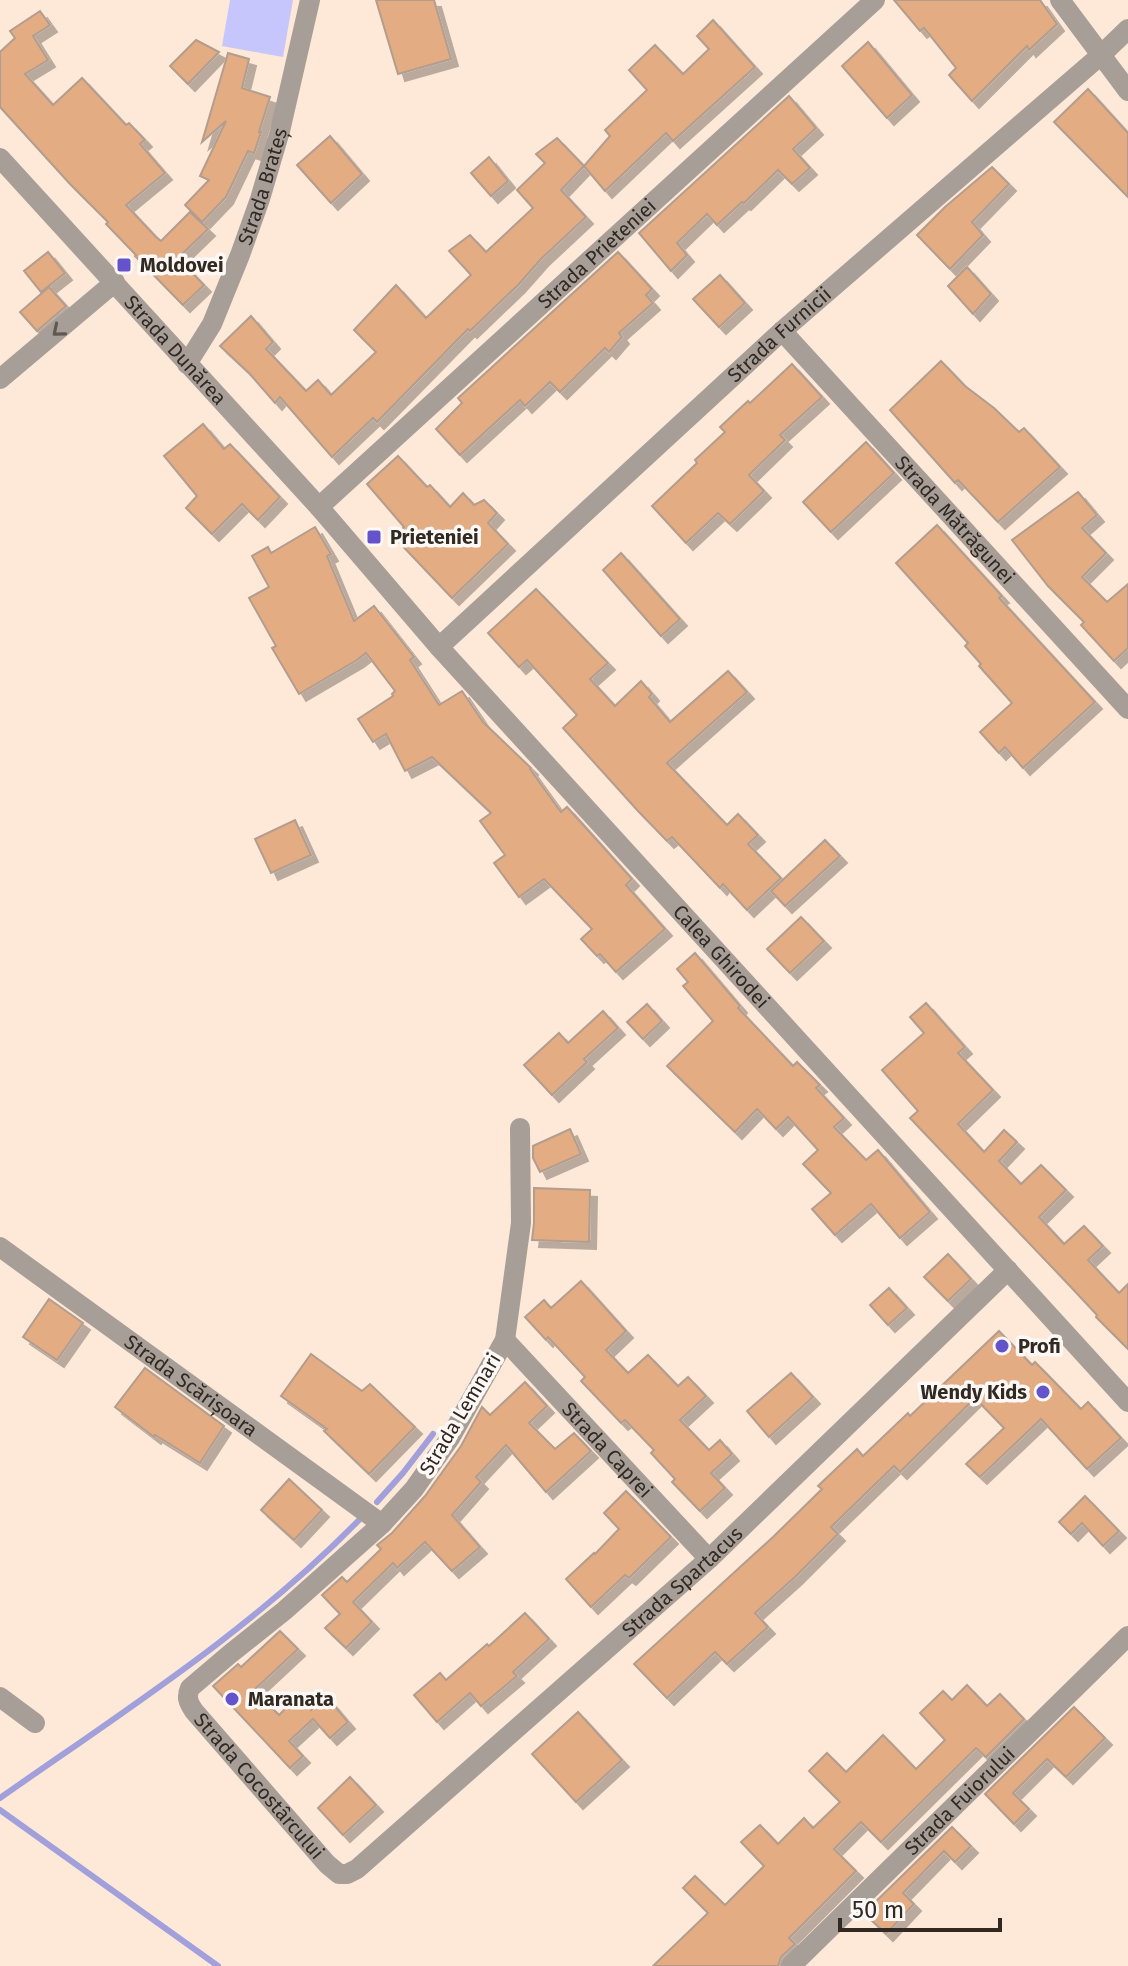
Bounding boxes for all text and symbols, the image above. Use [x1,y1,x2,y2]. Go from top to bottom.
street label: Strada Brateș [233,125,293,248]
street label: Strada Prieteniei [533,194,661,314]
place label: Moldovei [140,253,224,277]
marker: Moldovei [115,256,133,274]
street label: Strada Furnicii [723,282,836,387]
street label: Strada Dunărea [119,290,232,410]
one-way arrow [53,321,67,336]
street label: Strada Mătrăgunei [890,451,1020,589]
place label: Prieteniei [390,525,479,549]
marker: Prieteniei [365,528,383,546]
street label: Calea Ghirodei [668,900,775,1013]
street label: Strada Scărișoara [120,1329,262,1442]
place label: Profi [1018,1334,1061,1358]
marker: Profi [993,1337,1011,1355]
street label: Strada Lemnari [414,1349,506,1479]
place label: Wendy Kids [921,1380,1027,1404]
marker: Wendy Kids [1034,1383,1052,1401]
street label: Strada Caprei [557,1397,657,1502]
street label: Strada Spartacus [617,1521,747,1642]
place label: Maranata [248,1687,334,1711]
marker: Maranata [223,1690,241,1708]
street label: Strada Cocostârcului [189,1708,329,1864]
street label: Strada Fuiorului [899,1742,1020,1860]
scale bar [840,1882,1000,1932]
text: 50 m [852,1896,904,1924]

